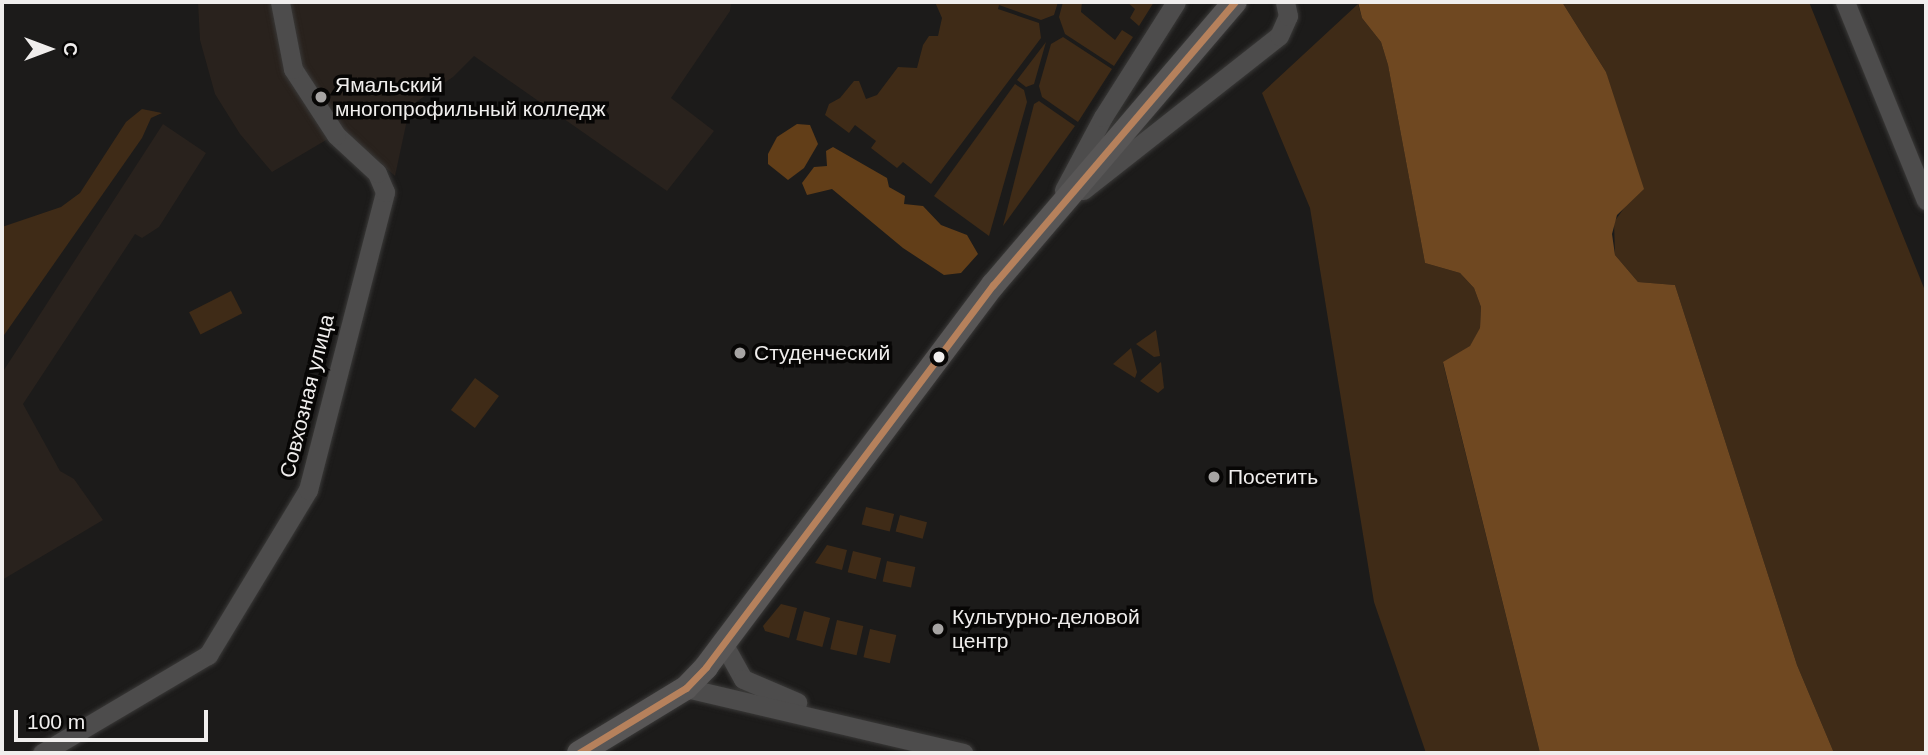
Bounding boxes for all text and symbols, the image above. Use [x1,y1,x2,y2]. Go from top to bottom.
north arrow [14,14,84,84]
text: С [60,42,81,56]
place label: Ямальский многопрофильный колледж [335,72,605,122]
marker: Ямальский многопрофильный колледж [313,89,329,105]
street label: Совхозная улица [275,312,339,480]
place label: Студенческий [754,340,890,366]
marker: Студенческий [732,345,748,361]
unlabelled marker [932,350,946,364]
place label: Посетить [1228,464,1318,490]
marker: Посетить [1206,469,1222,485]
place label: Культурно-деловой центр [952,604,1140,654]
marker: Культурно-деловой центр [930,621,946,637]
scale bar [18,696,212,740]
text: 100 m [27,710,85,733]

